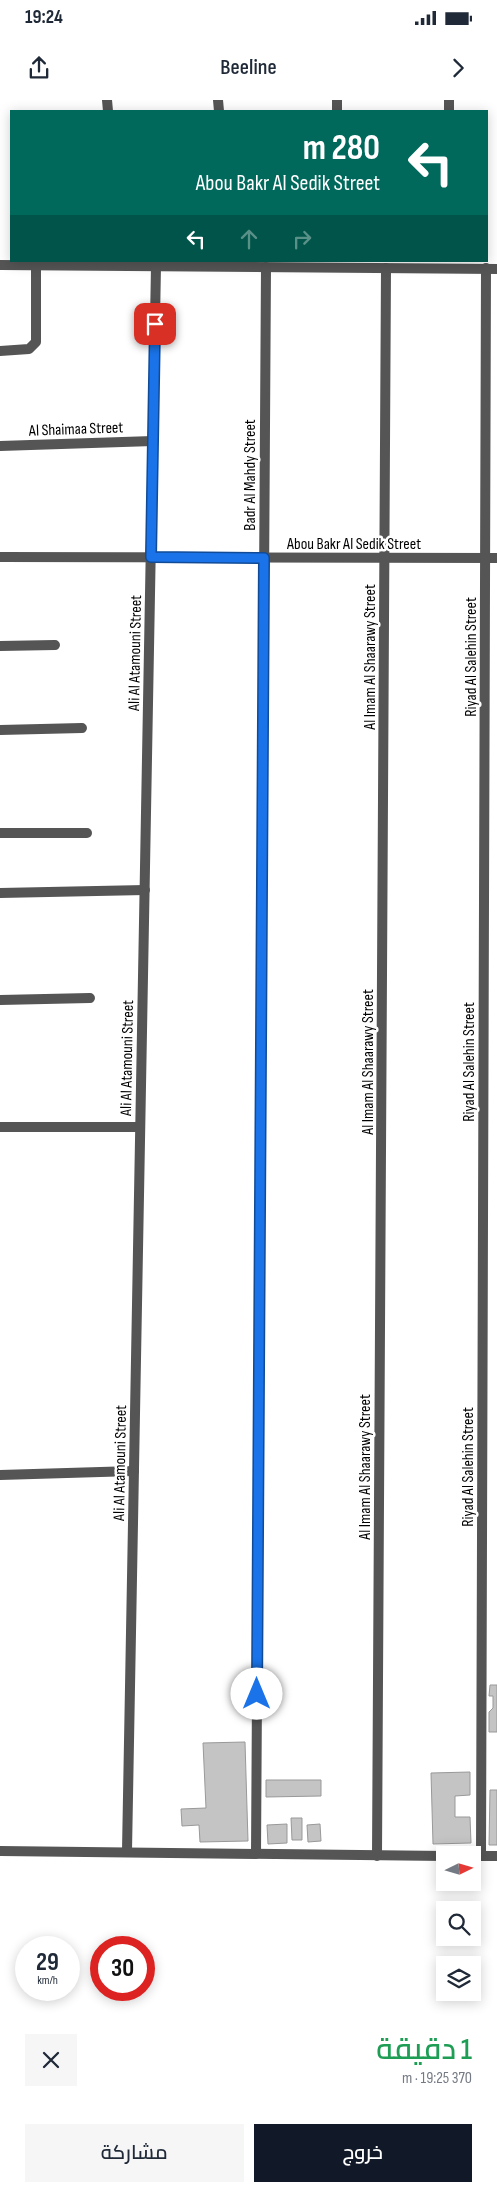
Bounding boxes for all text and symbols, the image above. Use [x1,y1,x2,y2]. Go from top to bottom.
text: 19:24 [25,6,63,29]
icon: share [25,54,53,82]
text: Beeline [220,54,277,81]
icon: forward [444,54,472,82]
text: 280 m [303,127,380,170]
icon: left [398,130,463,195]
text: Abou Bakr Al Sedik Street [196,170,380,197]
icon: left [182,225,210,253]
icon: ahead [235,225,263,253]
icon: right [288,225,316,253]
pin [134,303,176,345]
icon: arrive [141,310,169,338]
street label: Al Shaimaa Street [28,418,124,441]
street label: Badr Al Mahdy Street [241,419,260,531]
street label: Abou Bakr Al Sedik Street [286,535,421,554]
street label: Al Imam Al Shaarawy Street [361,584,380,731]
street label: Ali Al Atamouni Street [125,595,146,712]
street label: Riyad Al Salehin Street [462,597,481,717]
street label: Al Imam Al Shaarawy Street [359,989,378,1136]
street label: Ali Al Atamouni Street [117,1000,138,1117]
street label: Riyad Al Salehin Street [460,1002,479,1122]
street label: Al Imam Al Shaarawy Street [356,1394,375,1541]
street label: Ali Al Atamouni Street [110,1405,131,1522]
street label: Riyad Al Salehin Street [459,1407,478,1527]
position arrow [230,1667,282,1719]
north arrow [436,1846,481,1891]
map controls [436,1846,481,2001]
button: search [436,1901,481,1946]
speed limit sign: 30 [90,1936,155,2001]
text: 29 [36,1947,59,1978]
button: layers [436,1956,481,2001]
text: km/h [37,1973,58,1988]
text: 1 دقيقة [376,2032,472,2068]
button: close [25,2034,77,2086]
text: 370 m · 19:25 [402,2069,472,2088]
button: مشاركة [25,2124,244,2182]
button: خروج [254,2124,472,2182]

